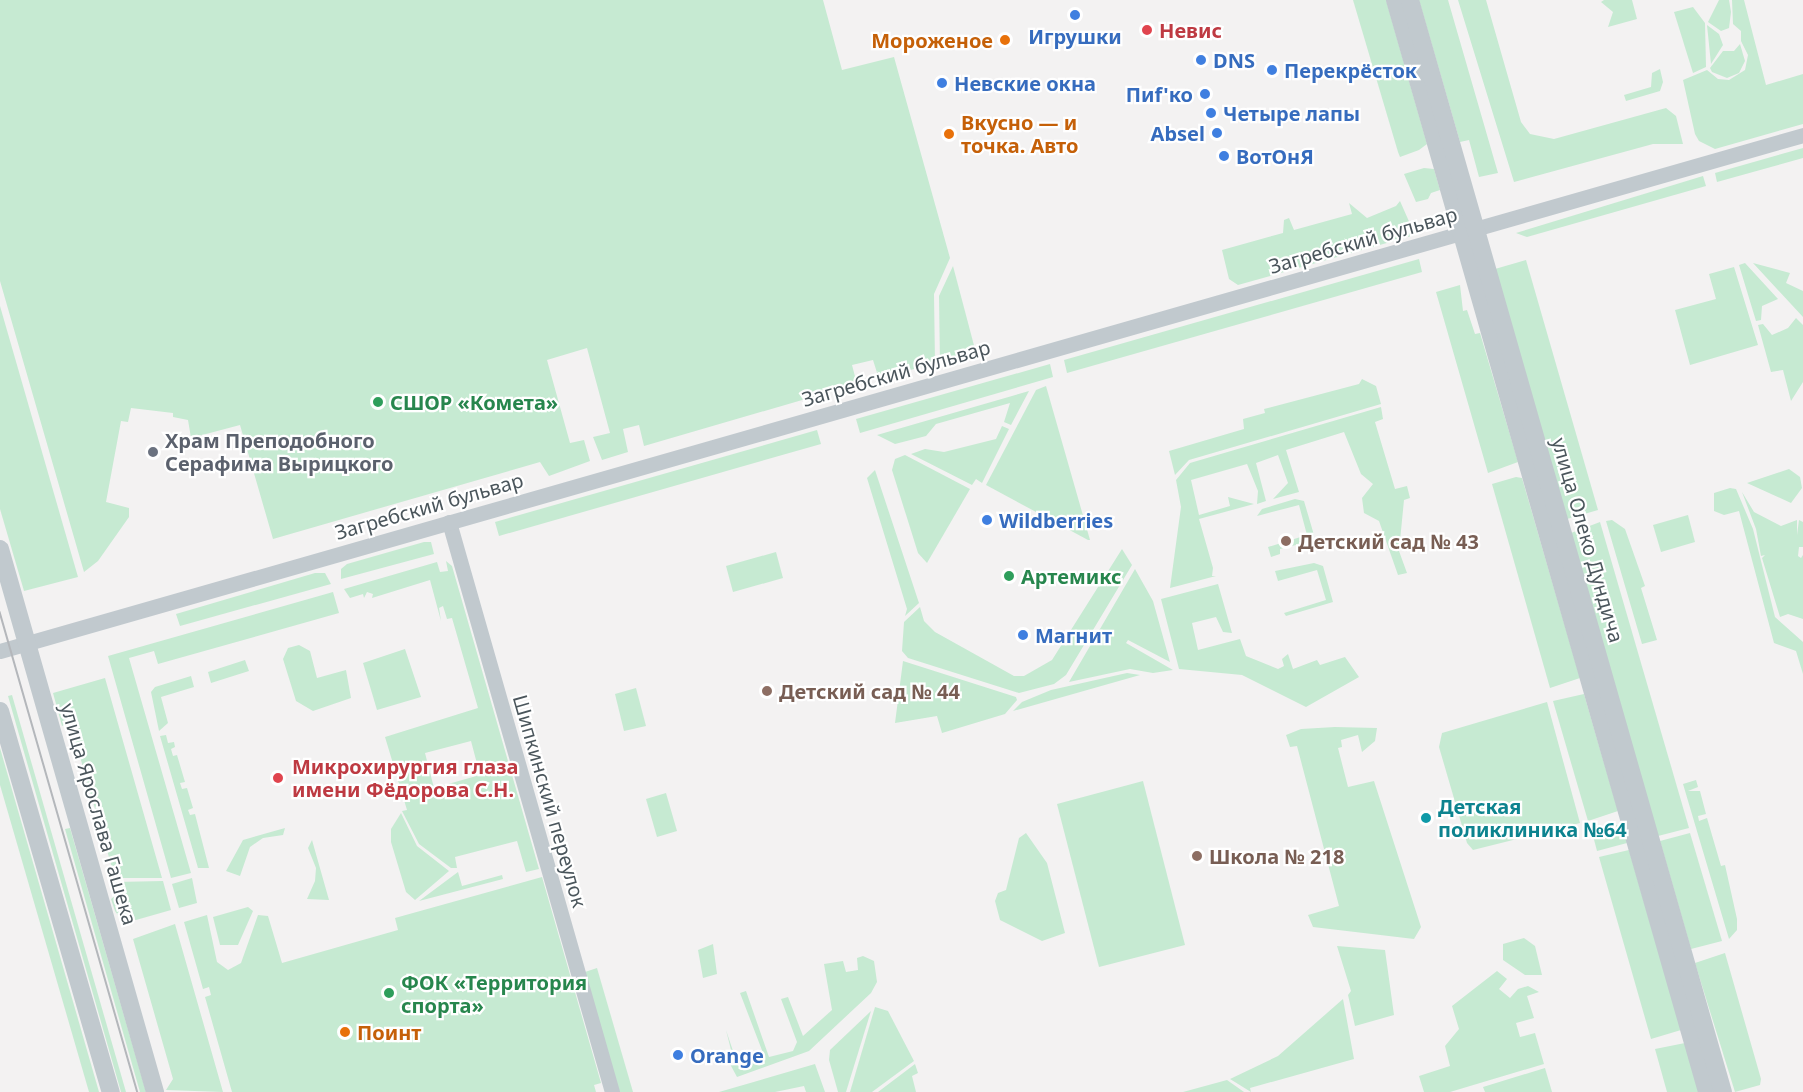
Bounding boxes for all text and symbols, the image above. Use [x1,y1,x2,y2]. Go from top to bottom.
marker: Игрушки [1068,8,1082,22]
place label: Невис [1159,18,1222,42]
marker: Невис [1140,23,1154,37]
place label: Игрушки [1028,24,1122,48]
place label: Мороженое [871,28,993,52]
marker: Мороженое [998,33,1012,47]
place label: DNS [1213,48,1255,72]
marker: DNS [1194,53,1208,67]
place label: Перекрёсток [1284,58,1417,82]
marker: Перекрёсток [1265,63,1279,77]
place label: Невские окна [954,71,1096,95]
marker: Невские окна [935,76,949,90]
place label: Пиf'ко [1126,82,1193,106]
marker: Пиf'ко [1198,87,1212,101]
place label: Четыре лапы [1223,101,1360,125]
marker: Четыре лапы [1204,106,1218,120]
place label: Вкусно — и точка. Авто [961,110,1078,157]
place label: Absel [1151,121,1205,145]
marker: Absel [1210,126,1224,140]
marker: Вкусно — и точка. Авто [942,127,956,141]
place label: ВотОнЯ [1236,144,1314,168]
marker: ВотОнЯ [1217,149,1231,163]
street label: Загребский бульвар [1266,202,1460,278]
street label: Загребский бульвар [799,335,993,411]
place label: СШОР «Комета» [390,390,558,414]
marker: СШОР «Комета» [371,395,385,409]
place label: Храм Преподобного Серафима Вырицкого [165,428,393,475]
street label: улица Олеко Дундича [1547,435,1629,645]
marker: Храм Преподобного Серафима Вырицкого [146,445,160,459]
street label: Загребский бульвар [332,468,526,544]
place label: Wildberries [999,508,1113,532]
marker: Wildberries [980,513,994,527]
place label: Детский сад № 43 [1298,529,1479,553]
marker: Детский сад № 43 [1279,534,1293,548]
place label: Артемикс [1021,564,1122,588]
marker: Артемикс [1002,569,1016,583]
place label: Магнит [1035,623,1112,647]
marker: Магнит [1016,628,1030,642]
place label: Детский сад № 44 [779,679,960,703]
marker: Детский сад № 44 [760,684,774,698]
street label: Шипкинский переулок [508,692,592,910]
street label: улица Ярослава Гашека [56,700,142,928]
place label: Микрохирургия глаза имени Фёдорова С.Н. [292,754,518,801]
marker: Микрохирургия глаза имени Фёдорова С.Н. [269,769,287,787]
place label: Детская поликлиника №64 [1438,795,1627,842]
marker: Детская поликлиника №64 [1419,811,1433,825]
place label: Школа № 218 [1209,844,1344,868]
marker: Школа № 218 [1190,849,1204,863]
place label: ФОК «Территория спорта» [401,970,587,1017]
marker: ФОК «Территория спорта» [382,986,396,1000]
place label: Поинт [357,1020,421,1044]
marker: Поинт [338,1025,352,1039]
place label: Orange [690,1043,764,1067]
marker: Orange [671,1048,685,1062]

